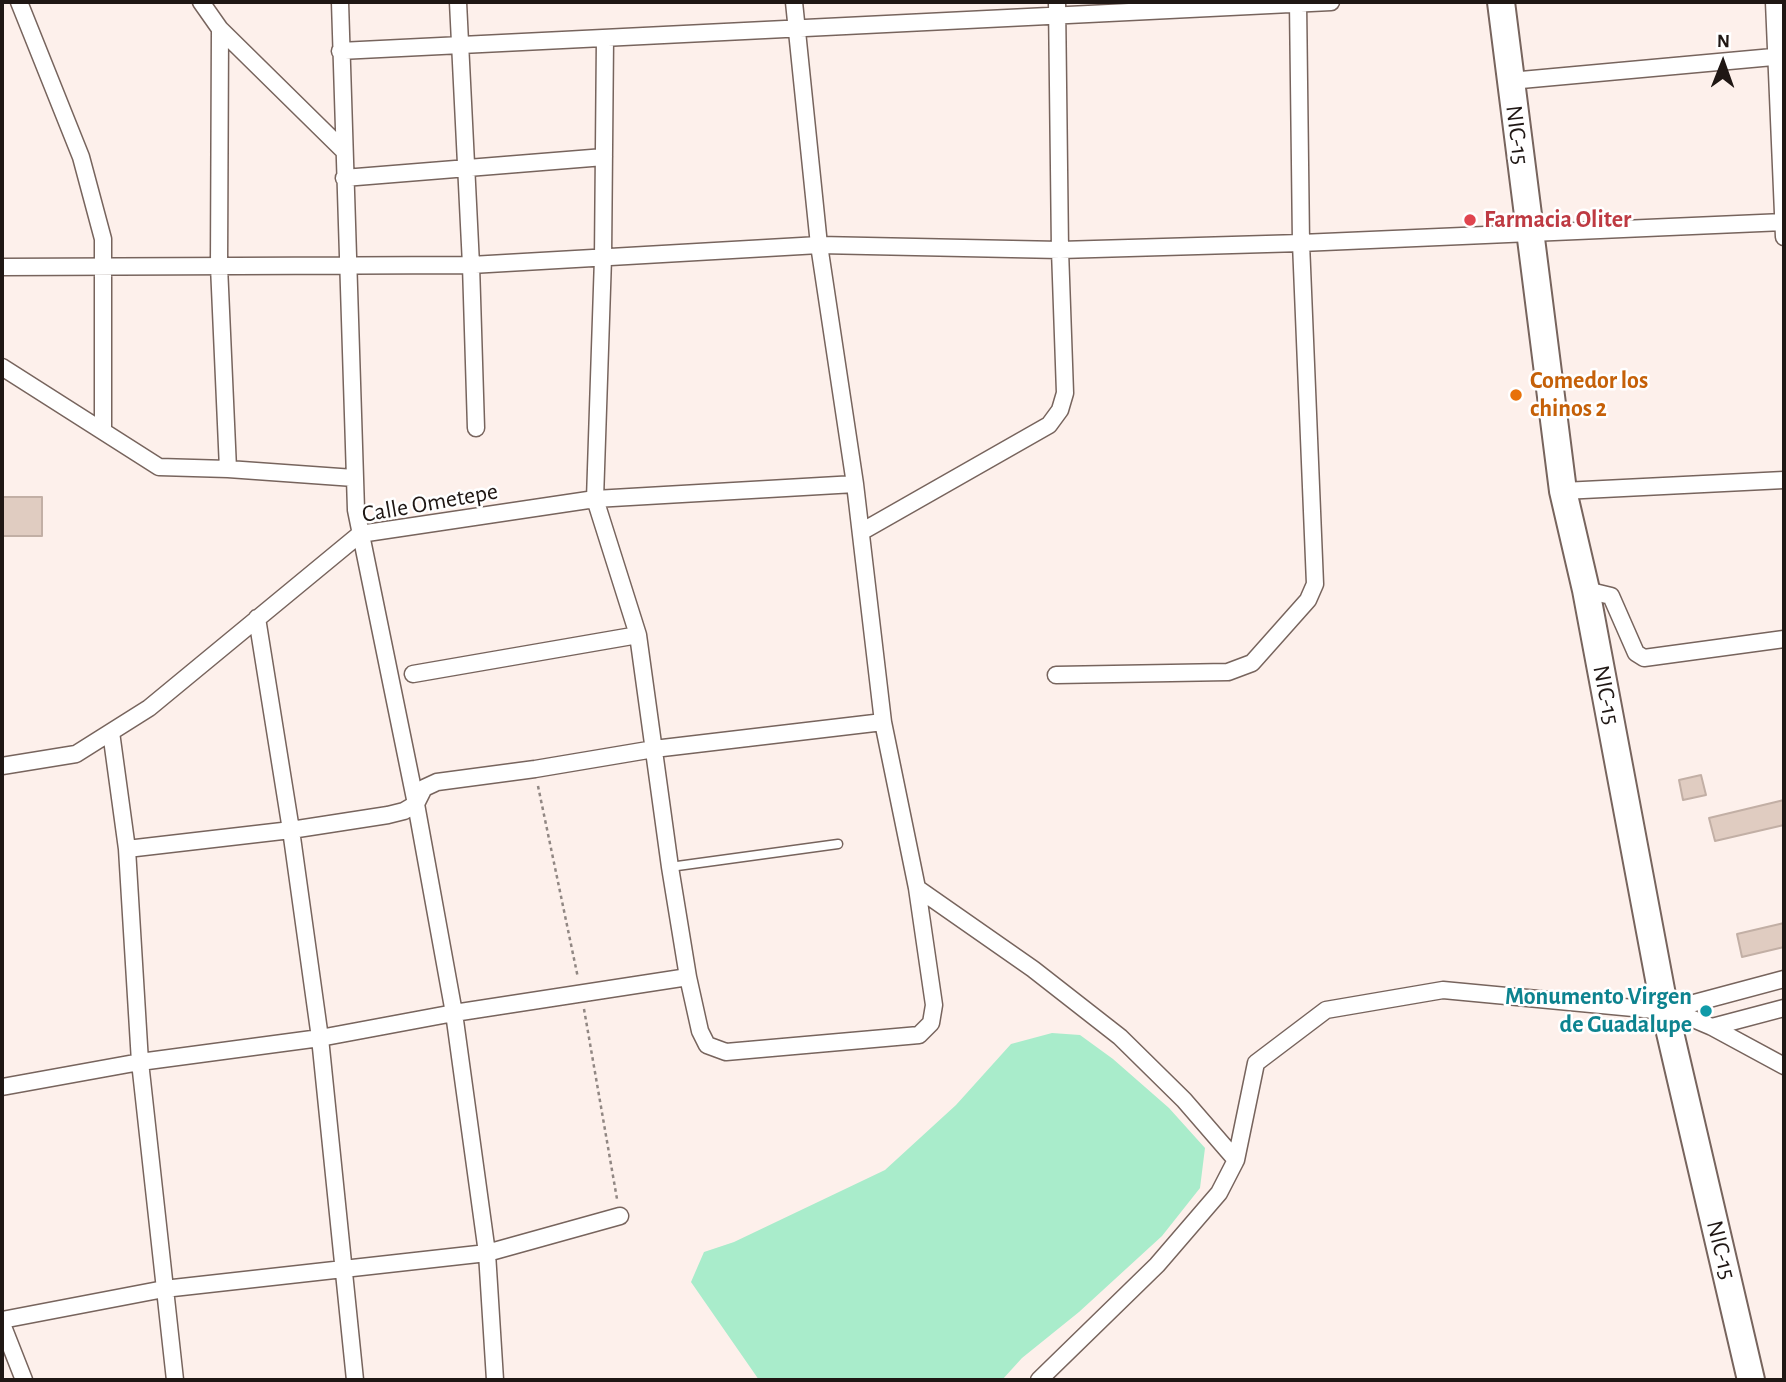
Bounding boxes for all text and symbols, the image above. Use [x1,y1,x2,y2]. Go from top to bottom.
north arrow [1688,28,1758,98]
text: N [1717,32,1730,51]
street label: NIC-15 [1499,104,1535,166]
place label: Farmacia Oliter [1484,206,1631,234]
marker: Farmacia Oliter [1462,212,1478,228]
place label: Comedor los chinos 2 [1530,367,1648,423]
marker: Comedor los chinos 2 [1508,387,1524,403]
street label: Calle Ometepe [360,477,500,529]
street label: NIC-15 [1586,663,1626,727]
place label: Monumento Virgen de Guadalupe [1505,983,1692,1039]
marker: Monumento Virgen de Guadalupe [1698,1003,1714,1019]
street label: NIC-15 [1700,1218,1742,1282]

